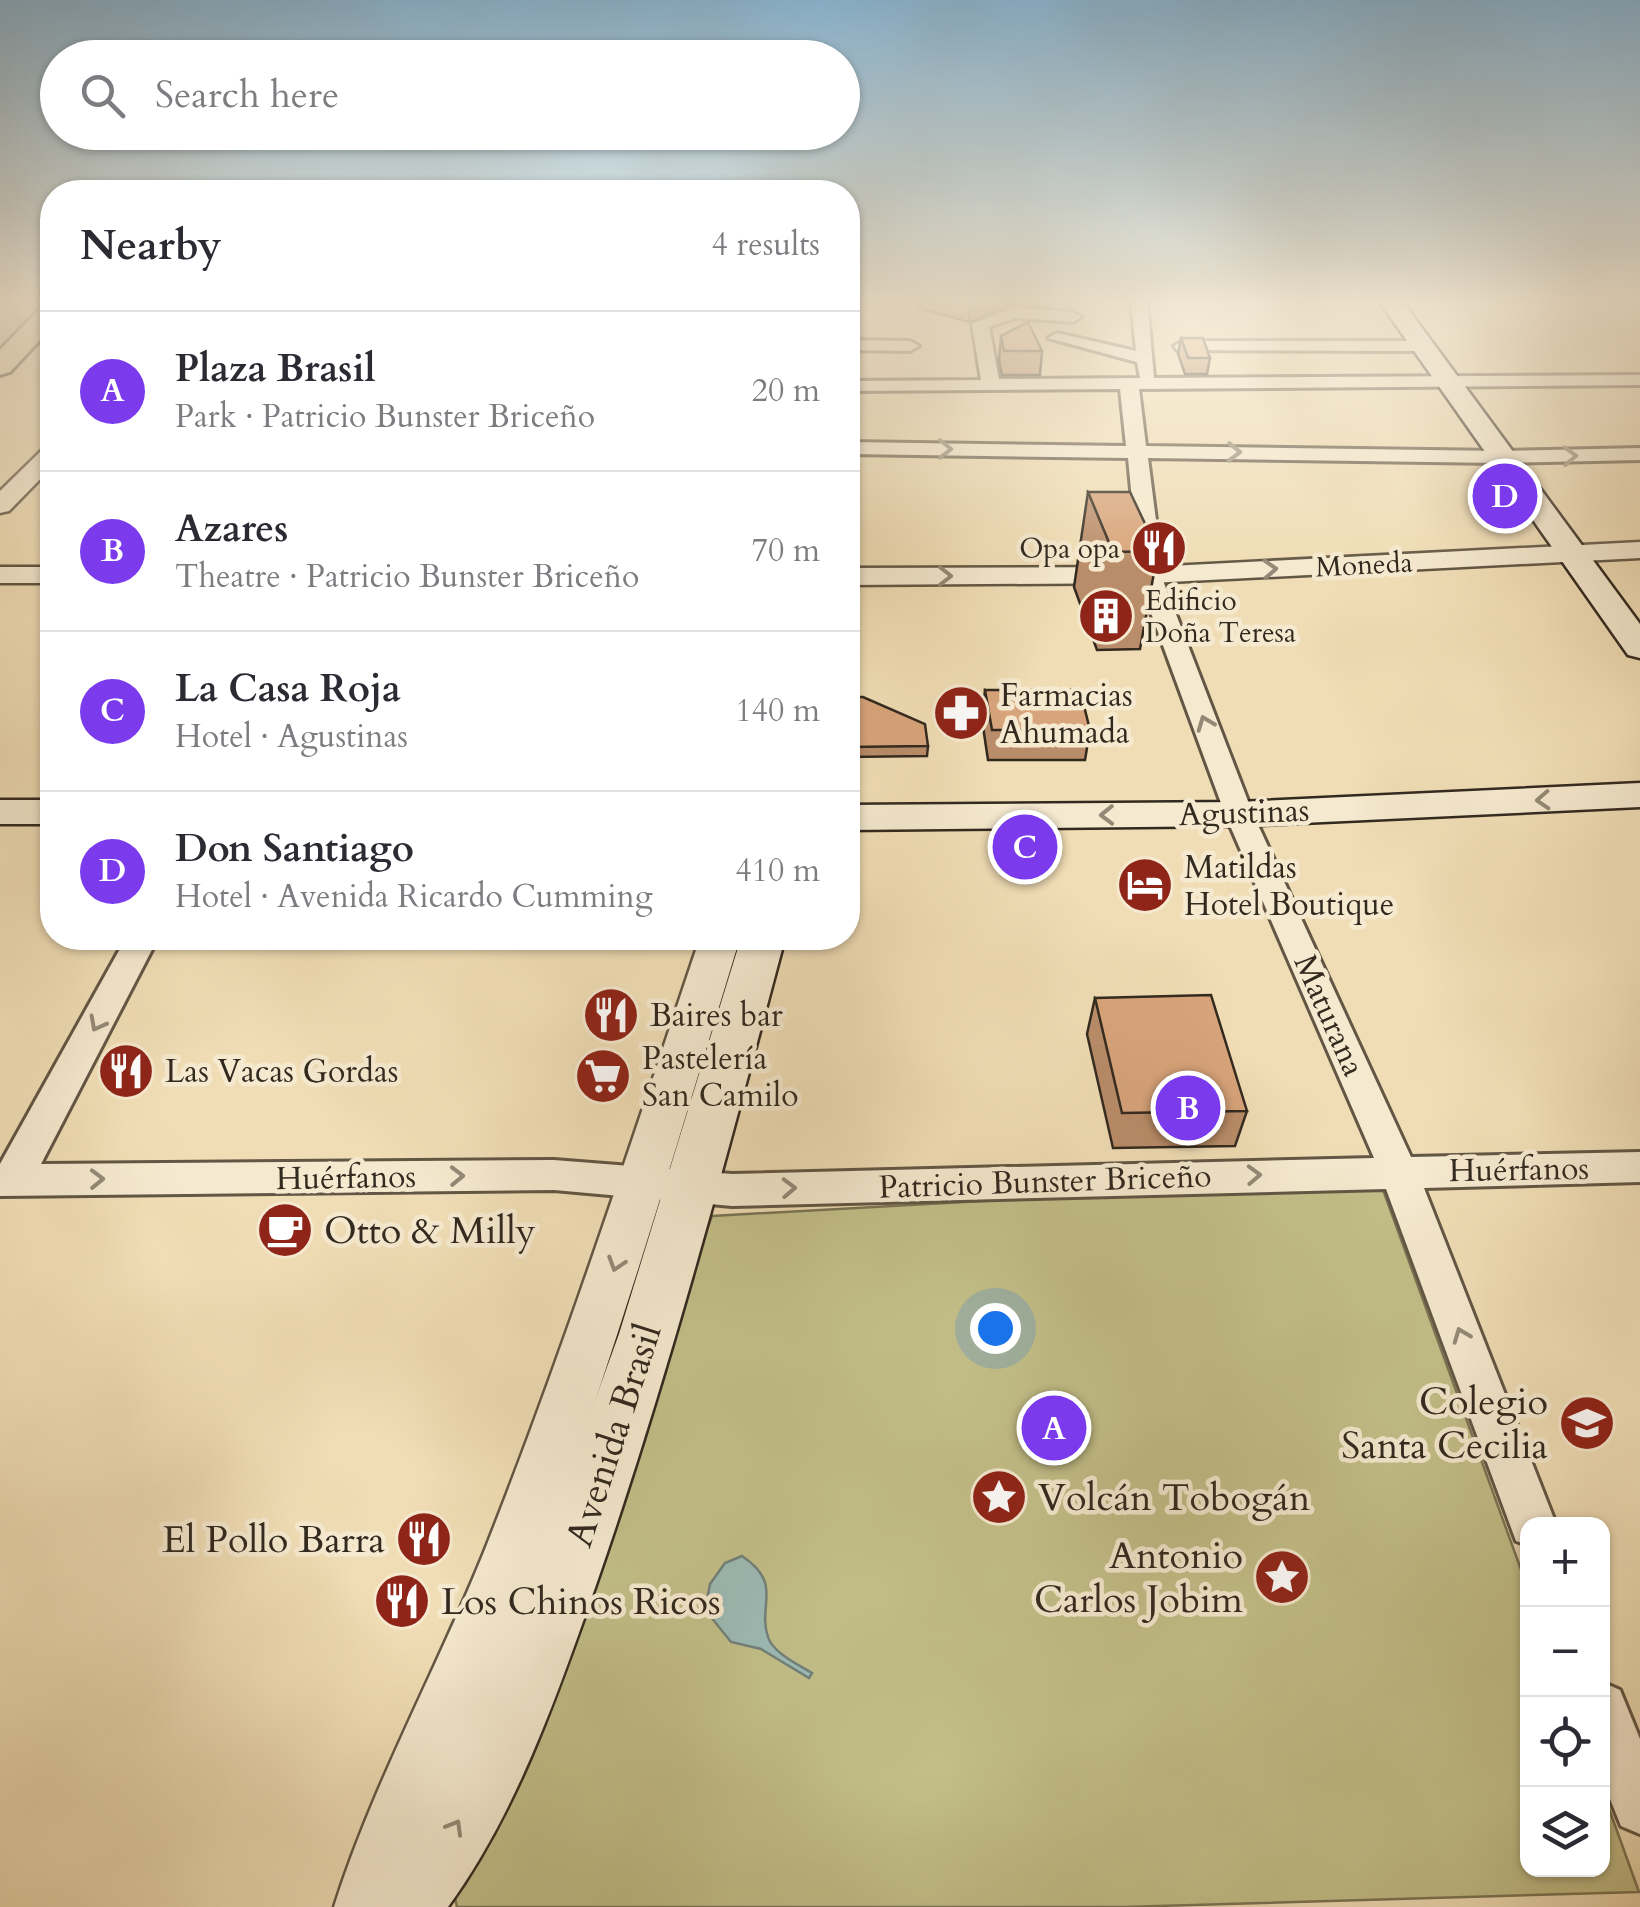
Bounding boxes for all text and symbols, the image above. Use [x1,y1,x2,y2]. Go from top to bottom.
search box [40,40,860,150]
icon: search [75,68,130,123]
text: Search here [155,69,339,121]
text: Nearby [80,217,222,274]
text: 4 results [712,223,820,267]
text: Plaza Brasil [175,343,376,395]
text: A [100,369,125,413]
text: 20 m [752,369,820,413]
text: Park · Patricio Bunster Briceño [175,395,595,439]
one-way arrow [938,438,953,460]
one-way arrow [1226,441,1242,463]
one-way arrow [1563,445,1578,466]
pin: D [1472,458,1538,534]
text: Azares [175,503,288,555]
restaurant icon: Opa opa [1129,518,1189,578]
text: B [101,529,124,573]
text: 70 m [752,529,820,573]
place label: Opa opa [1019,530,1120,568]
street label: Moneda [1315,543,1414,587]
text: Theatre · Patricio Bunster Briceño [175,555,639,599]
one-way arrow [1262,559,1278,580]
one-way arrow [938,565,953,587]
place label: Edificio Doña Teresa [1145,582,1296,652]
building icon: Edificio Doña Teresa [1076,586,1136,646]
text: La Casa Roja [175,663,401,715]
place label: Farmacias Ahumada [1000,674,1133,755]
pharmacy icon: Farmacias Ahumada [931,683,991,743]
text: C [100,689,125,733]
text: 140 m [735,689,820,733]
text: Hotel · Agustinas [175,715,408,759]
one-way arrow [1197,715,1217,733]
street label: Agustinas [1178,789,1310,837]
one-way arrow [1534,789,1550,810]
one-way arrow [1098,805,1114,826]
pin: C [992,810,1058,884]
text: Don Santiago [175,823,414,875]
place label: Matildas Hotel Boutique [1184,846,1394,927]
text: D [99,849,126,893]
text: 410 m [735,849,820,893]
hotel icon: Matildas Hotel Boutique [1115,855,1175,915]
text: Hotel · Avenida Ricardo Cumming [175,875,653,919]
street label: Maturana [1283,947,1376,1084]
restaurant icon: Baires bar [581,985,641,1045]
place label: Baires bar [650,994,783,1038]
one-way arrow [89,1013,109,1031]
place label: Pastelería San Camilo [642,1037,798,1118]
restaurant icon: Las Vacas Gordas [96,1041,156,1101]
supermarket icon: Pastelería San Camilo [573,1046,633,1106]
place label: Las Vacas Gordas [165,1050,398,1094]
pin: B [1156,1070,1220,1146]
street label: Huérfanos [1449,1147,1590,1193]
street label: Patricio Bunster Briceño [878,1154,1212,1210]
street label: Huérfanos [276,1155,417,1201]
one-way arrow [450,1165,466,1186]
one-way arrow [1246,1165,1262,1186]
one-way arrow [90,1168,106,1190]
one-way arrow [782,1178,798,1199]
cafe icon: Otto & Milly [255,1200,315,1260]
place label: Otto & Milly [324,1205,536,1257]
one-way arrow [607,1254,627,1271]
your location [970,1303,1021,1354]
street label: Avenida Brasil [553,1317,675,1554]
one-way arrow [1452,1328,1473,1345]
place label: Colegio Santa Cecilia [1341,1376,1548,1472]
pin: A [1022,1390,1086,1466]
school or university icon: Colegio Santa Cecilia [1557,1393,1617,1453]
place icon: Volcán Tobogán [969,1467,1029,1527]
place label: Volcán Tobogán [1038,1472,1311,1524]
restaurant icon: El Pollo Barra [394,1509,454,1569]
place label: El Pollo Barra [162,1514,385,1566]
map controls [1520,1517,1610,1877]
button: + [1520,1517,1610,1607]
place label: Antonio Carlos Jobim [1034,1530,1244,1626]
place icon: Antonio Carlos Jobim [1252,1547,1312,1607]
restaurant icon: Los Chinos Ricos [372,1571,432,1631]
place label: Los Chinos Ricos [441,1576,721,1628]
button: − [1520,1607,1610,1697]
button: locate [1520,1697,1610,1787]
button: layers [1520,1787,1610,1877]
one-way arrow [443,1820,463,1838]

